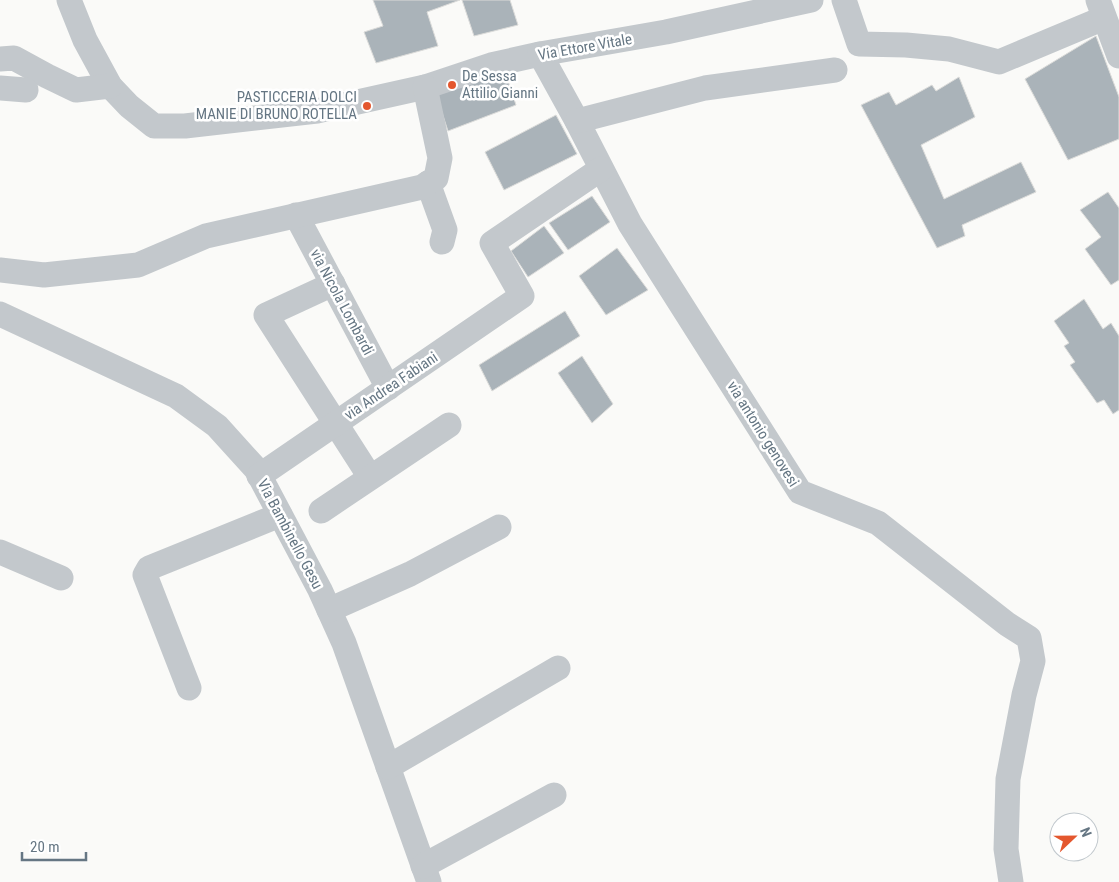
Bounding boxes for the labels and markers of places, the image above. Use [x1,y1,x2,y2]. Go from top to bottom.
place label: De Sessa Attilio Gianni [462,67,538,102]
marker: De Sessa Attilio Gianni [446,79,458,91]
place label: PASTICCERIA DOLCI MANIE DI BRUNO ROTELLA [196,88,357,123]
marker: PASTICCERIA DOLCI MANIE DI BRUNO ROTELLA [361,100,373,112]

